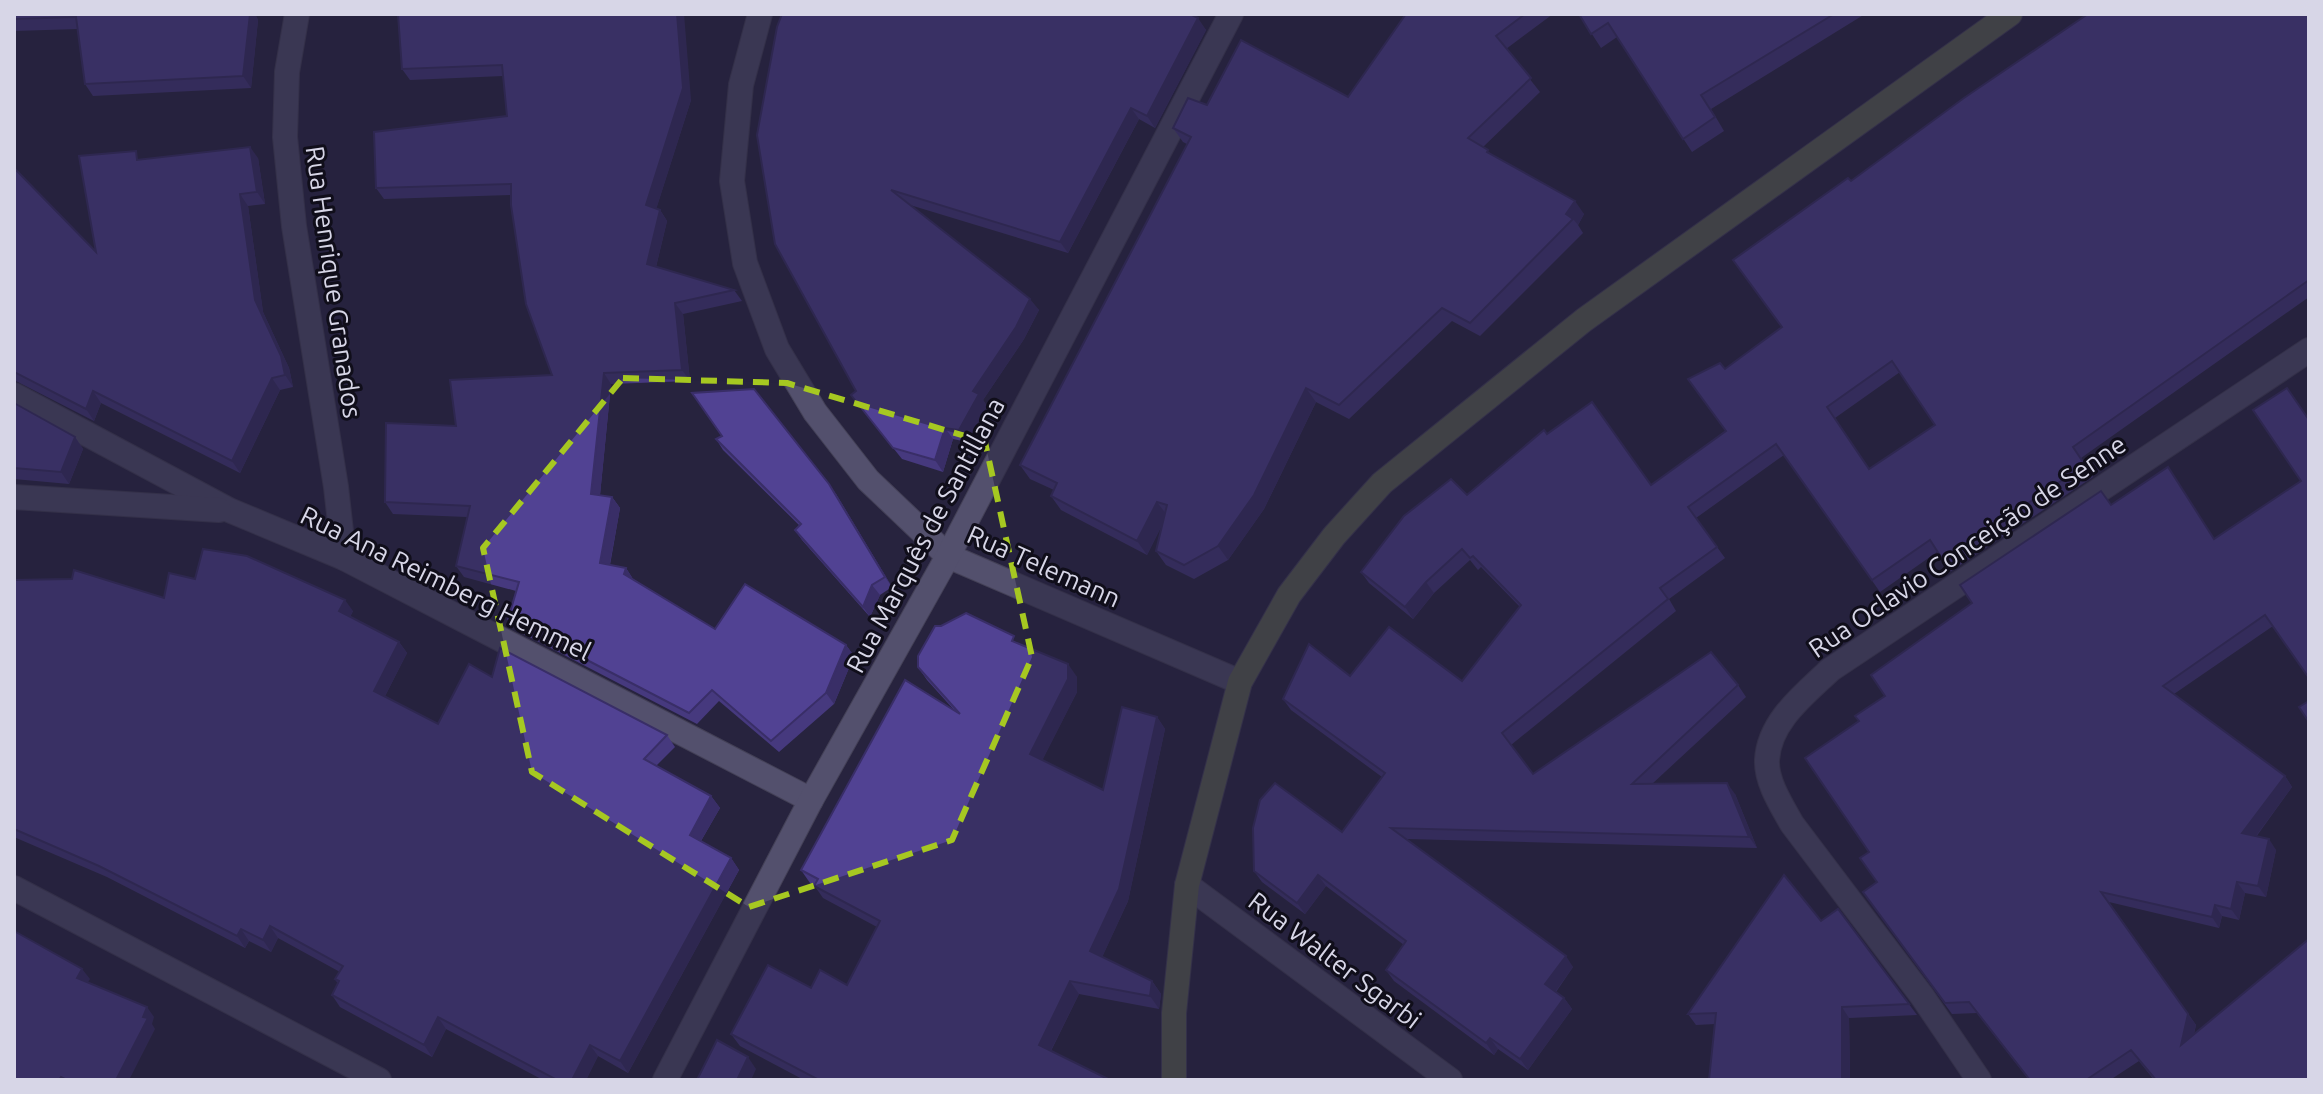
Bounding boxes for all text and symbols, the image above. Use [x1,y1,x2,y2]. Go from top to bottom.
street label: Rua Henrique Granados [301,144,367,420]
street label: Rua Marquês de Santillana [840,393,1010,677]
street label: Rua Oclavio Conceição de Senne [1803,429,2131,663]
street label: Rua Ana Reimberg Hemmel [296,500,596,666]
street label: Rua Telemann [963,519,1125,613]
street label: Rua Walter Sgarbi [1243,886,1427,1034]

